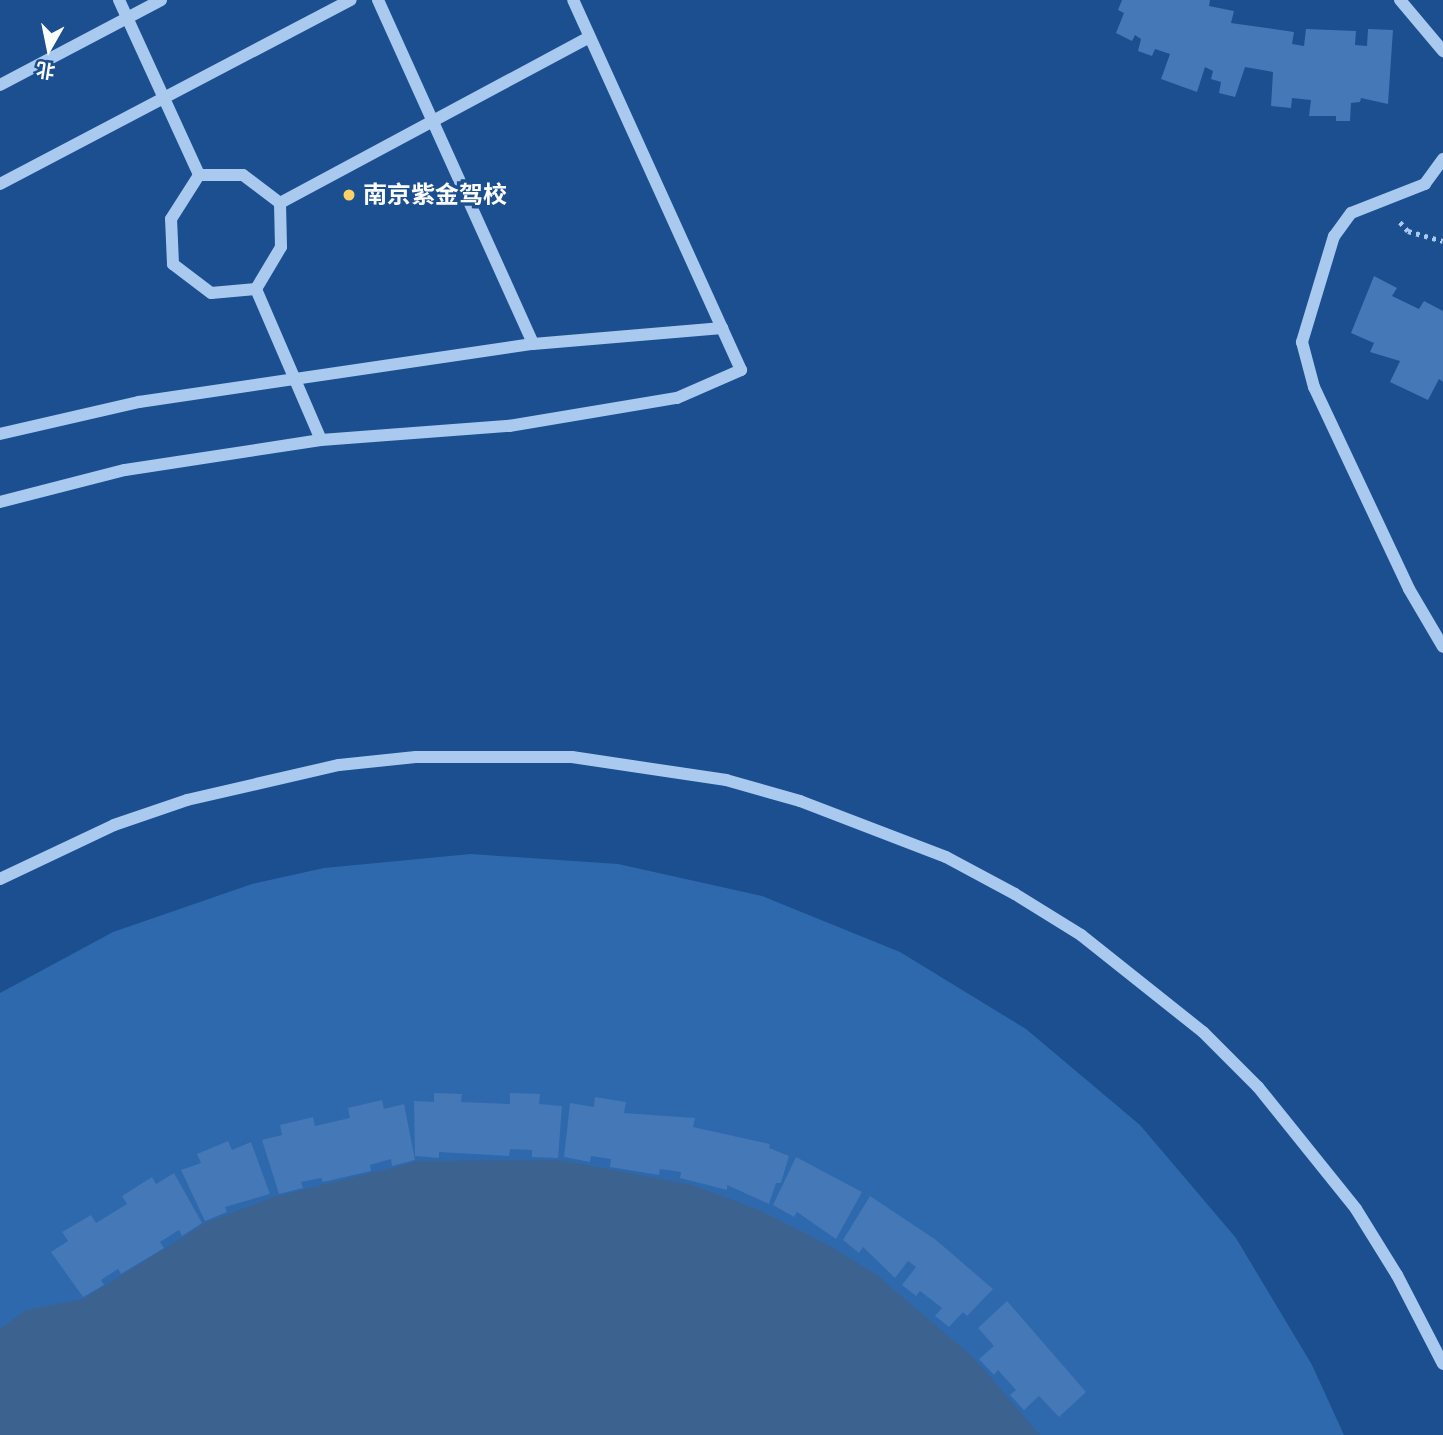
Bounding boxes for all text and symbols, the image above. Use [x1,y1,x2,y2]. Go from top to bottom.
north arrow [14,14,84,84]
text: 北 [34,56,57,84]
place label: 南京紫金驾校 [363,181,507,209]
marker: 南京紫金驾校 [341,187,357,203]

